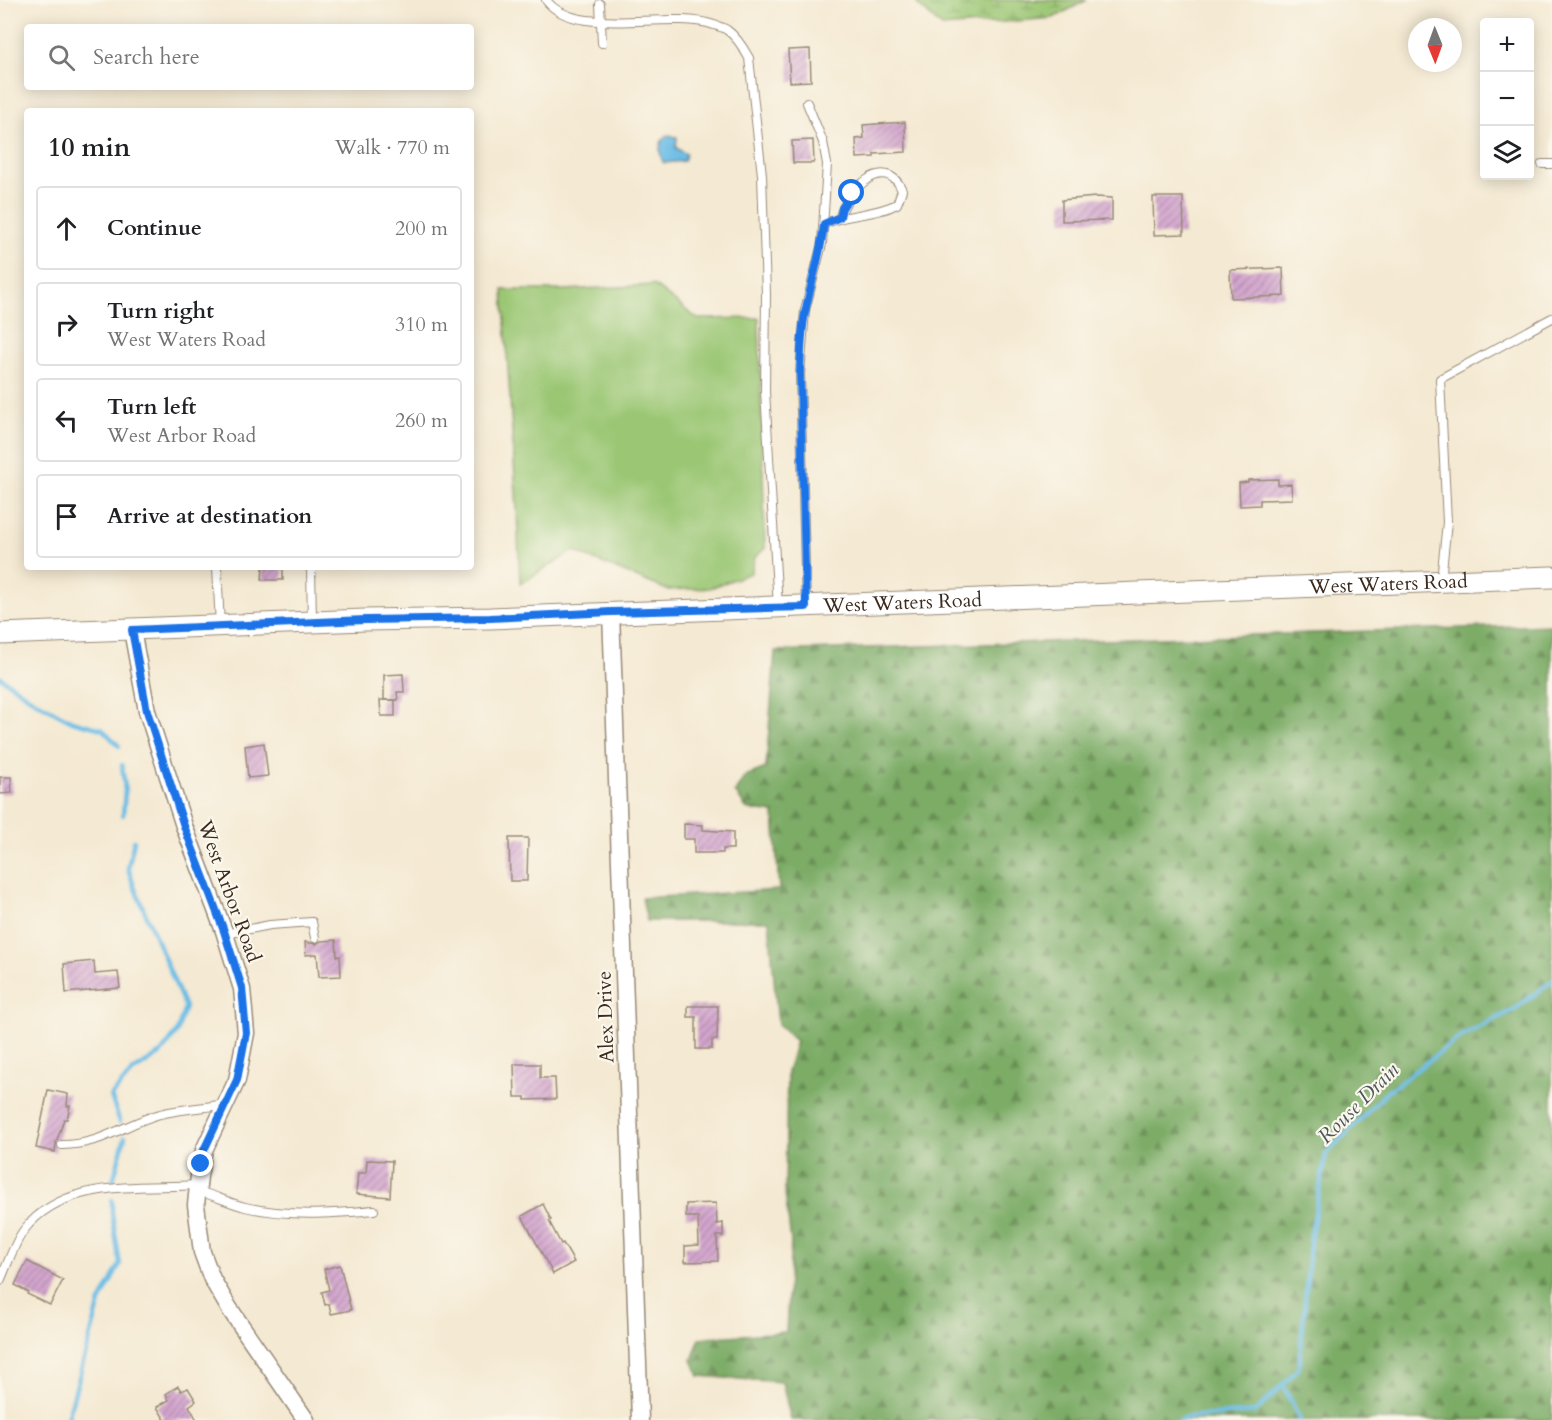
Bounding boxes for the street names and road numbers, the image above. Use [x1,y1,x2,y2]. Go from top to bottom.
street label: West Waters Road [1307,567,1468,600]
street label: West Waters Road [821,586,983,619]
street label: West Arbor Road [191,815,268,966]
street label: Alex Drive [590,971,621,1063]

